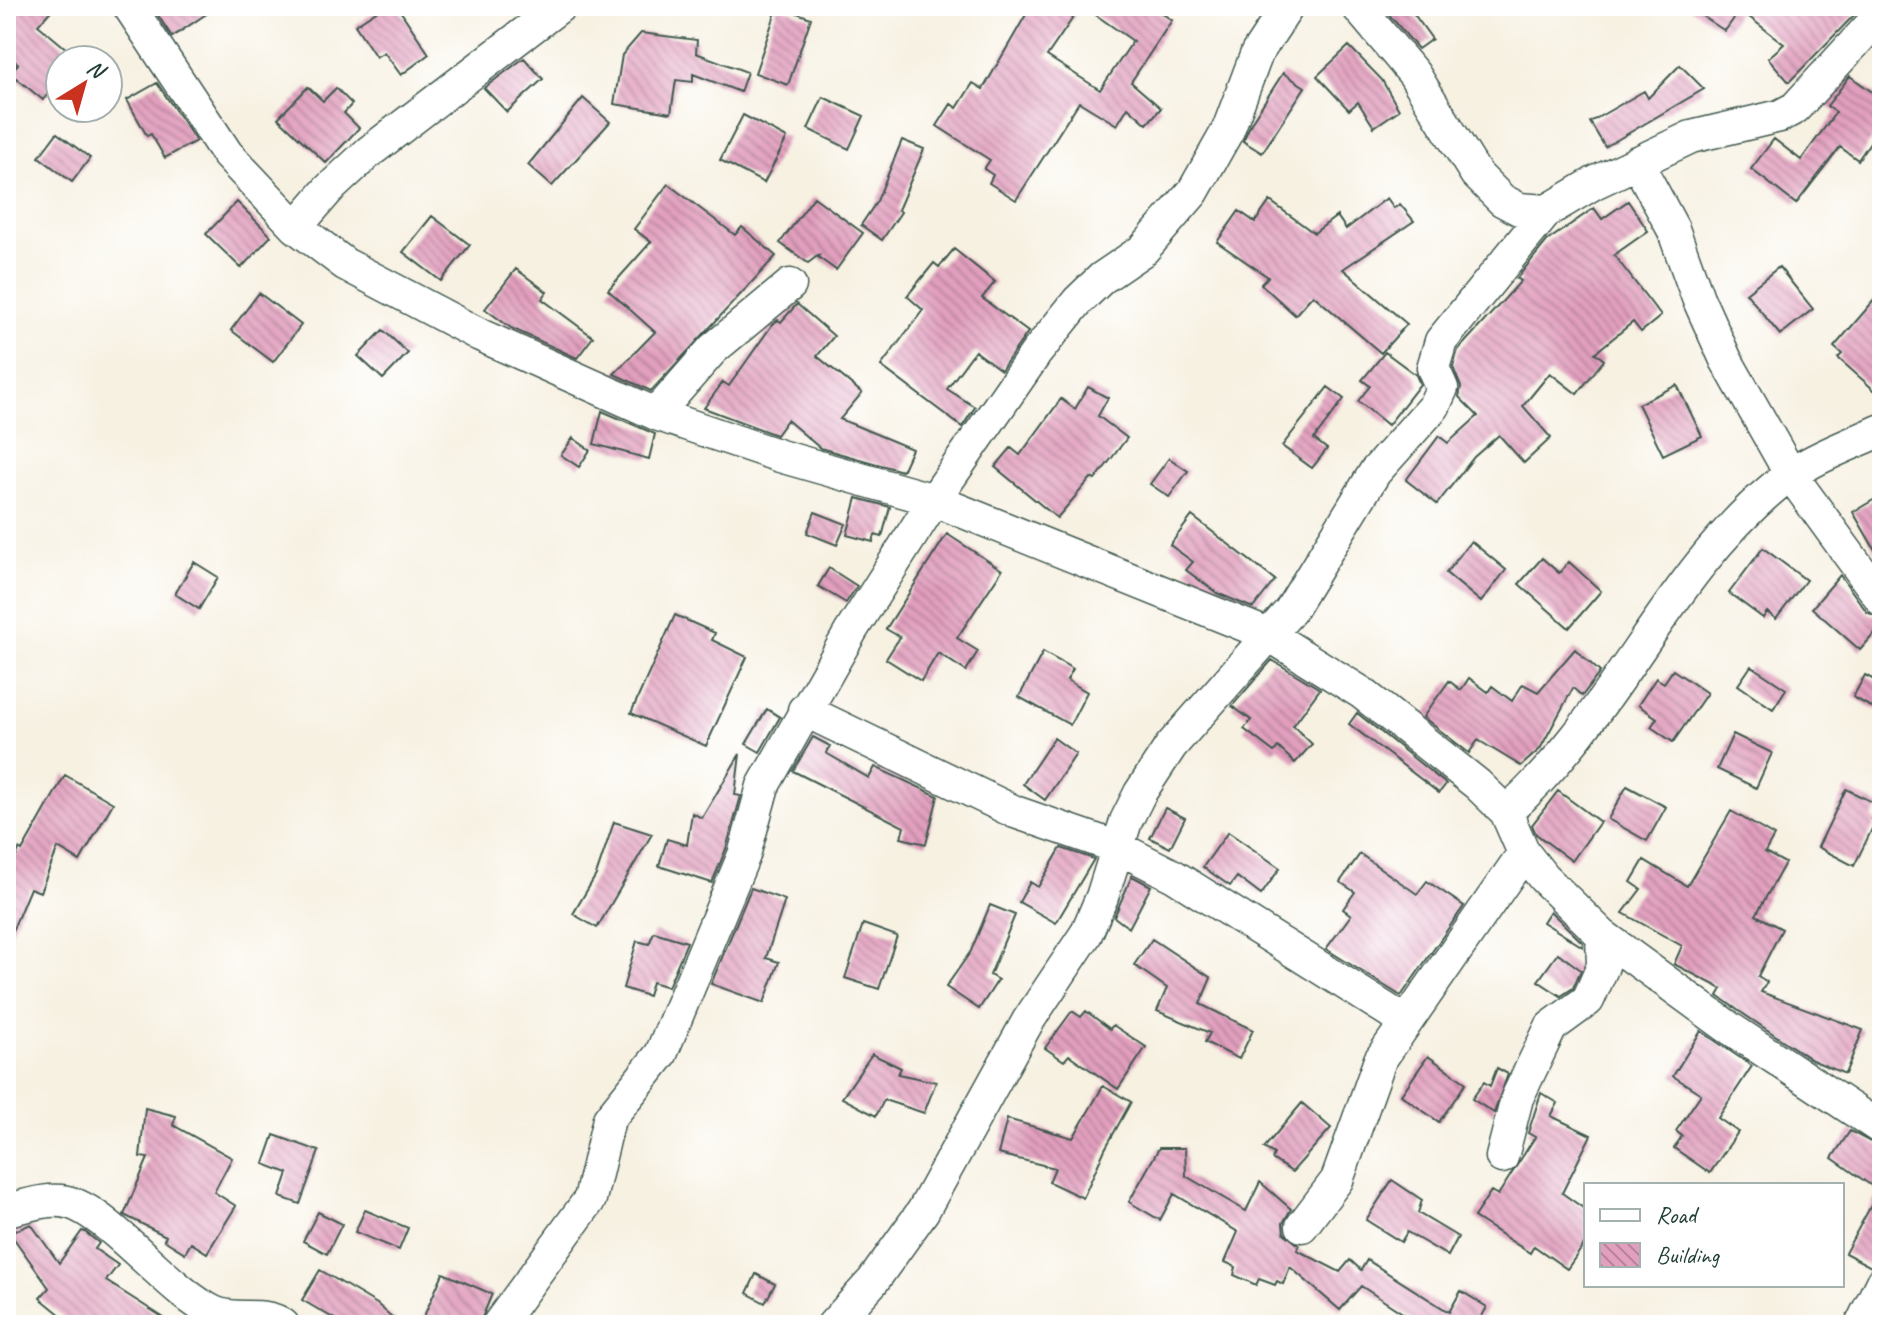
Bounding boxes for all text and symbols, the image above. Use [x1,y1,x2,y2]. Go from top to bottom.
north arrow [44,44,124,124]
text: N [82,54,112,86]
legend [1584,1183,1844,1287]
text: Road [1656,1200,1700,1230]
text: Building [1656,1240,1721,1270]

